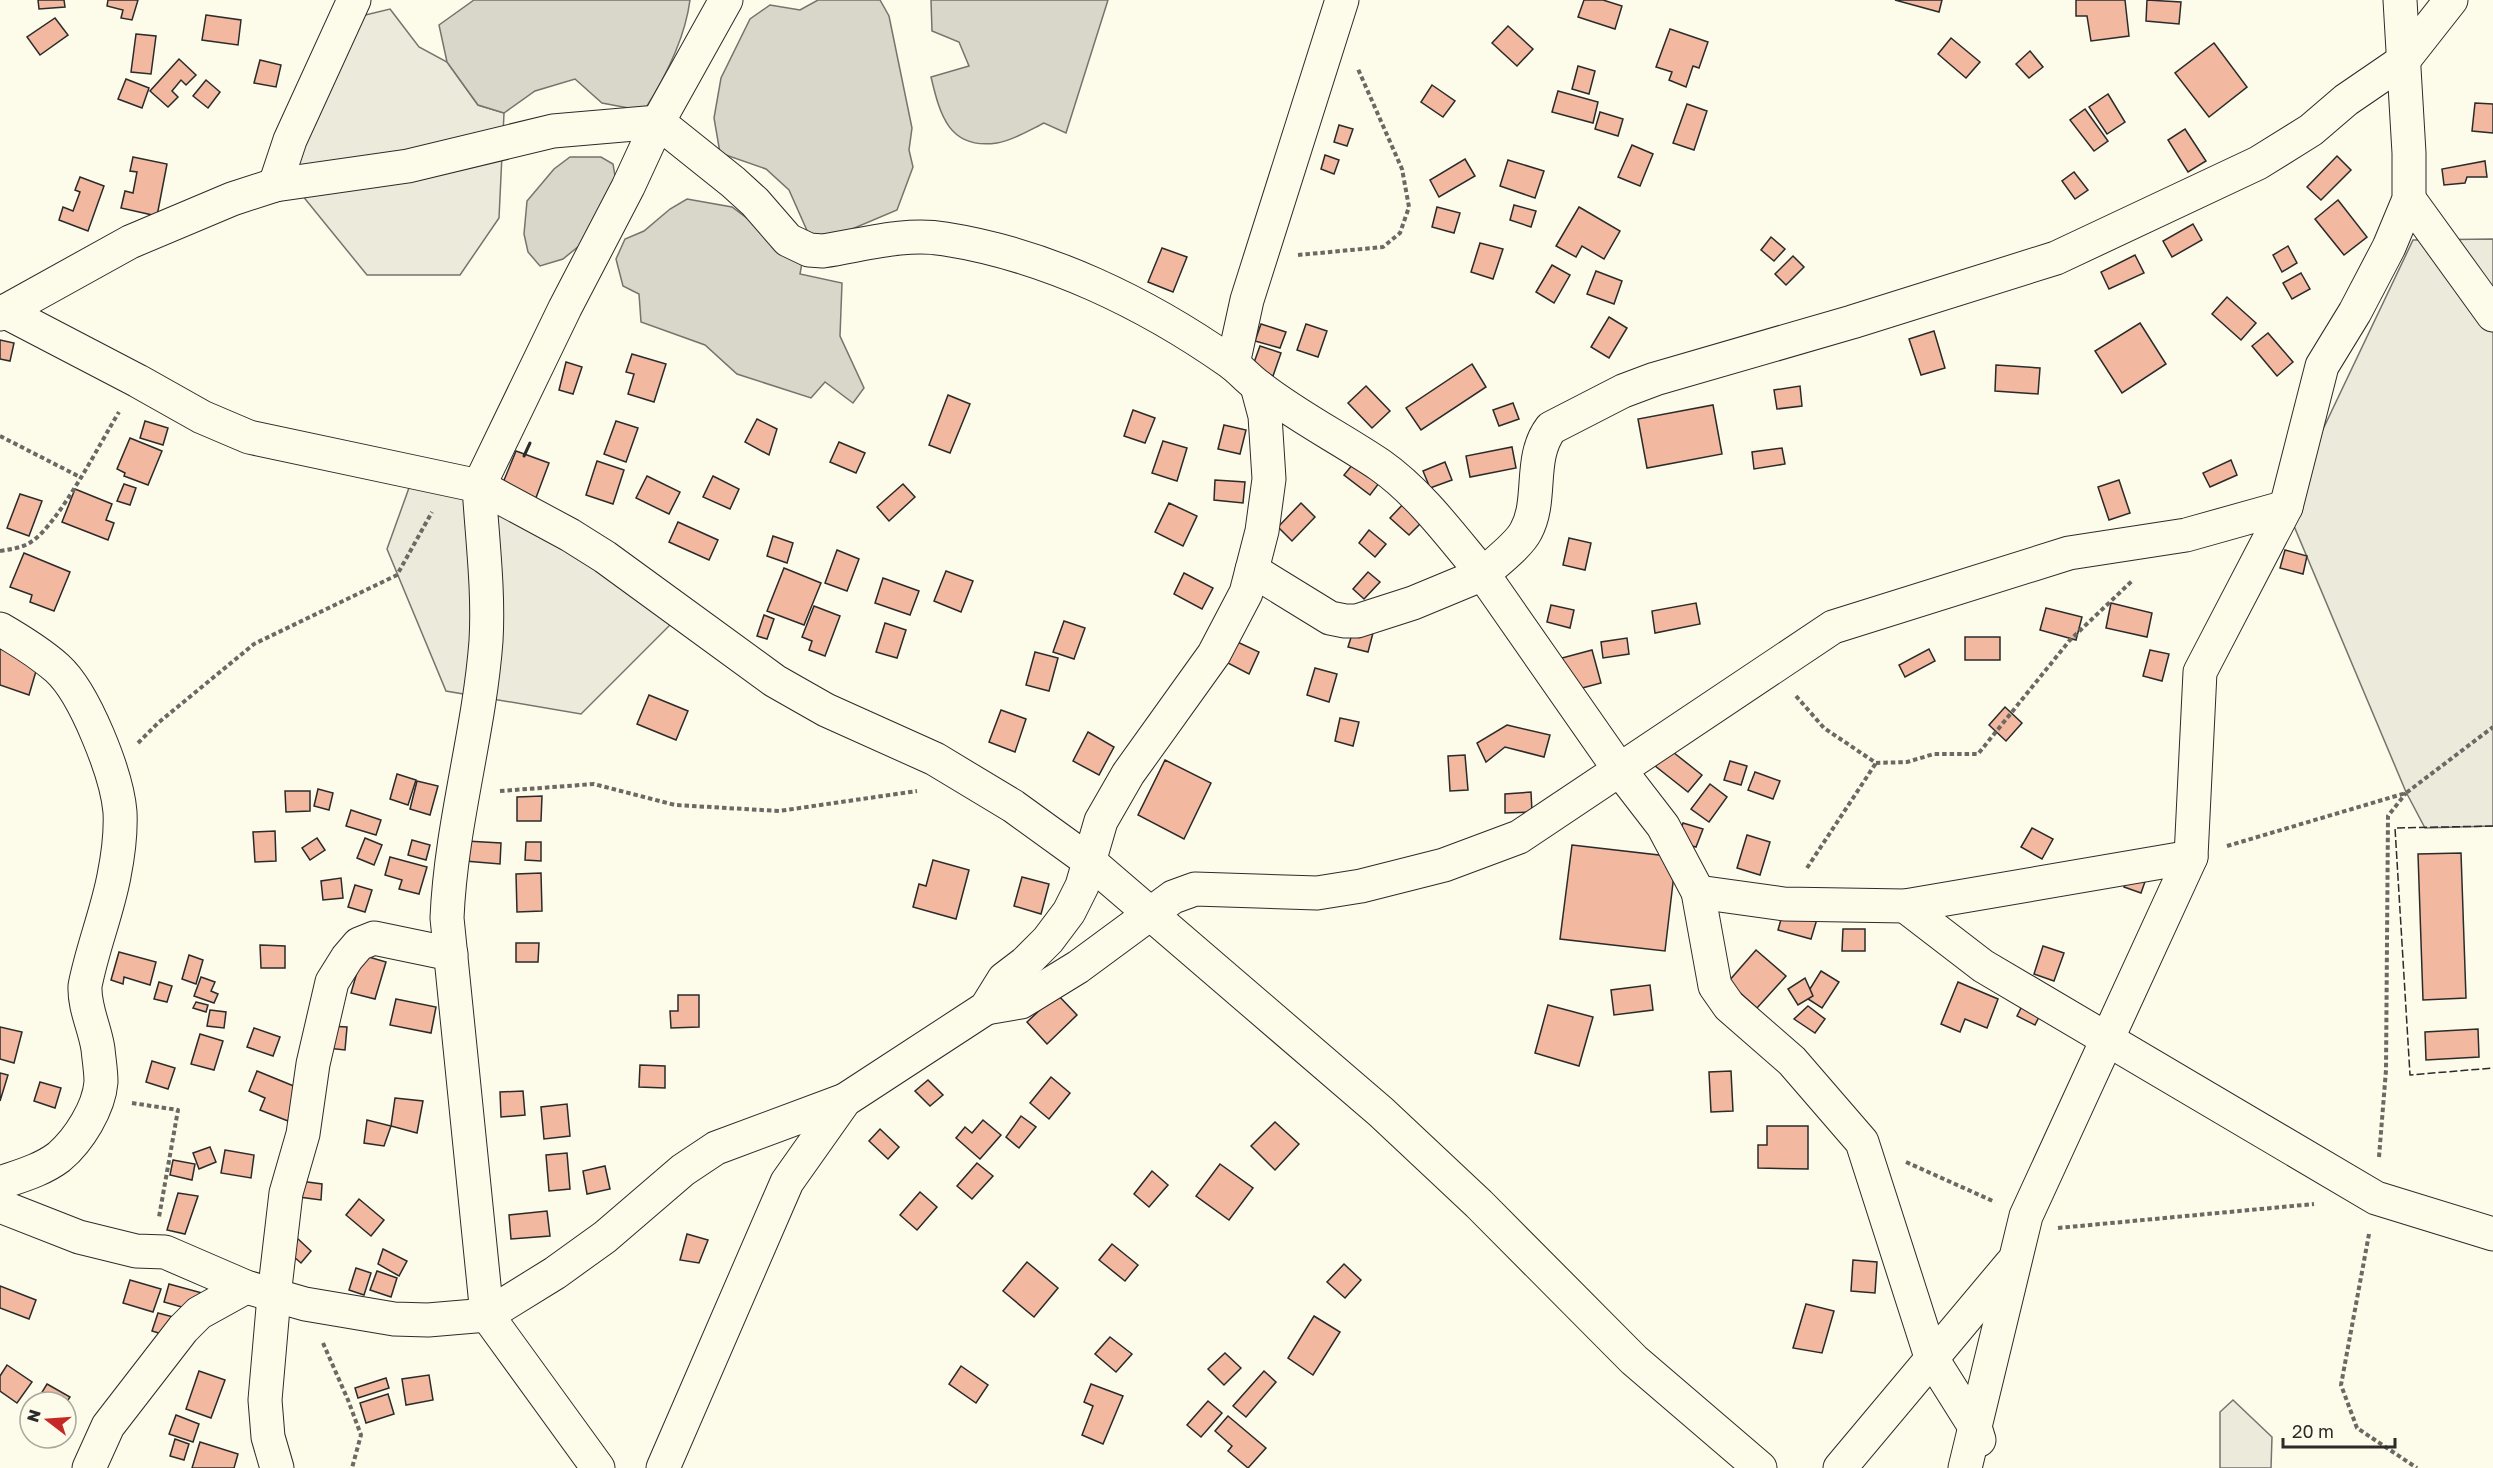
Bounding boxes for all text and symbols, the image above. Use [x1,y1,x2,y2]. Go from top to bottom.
north arrow [18,1390,78,1450]
text: N [22,1407,45,1424]
scale bar [2283,1411,2396,1449]
text: 20 m [2292,1420,2334,1442]

